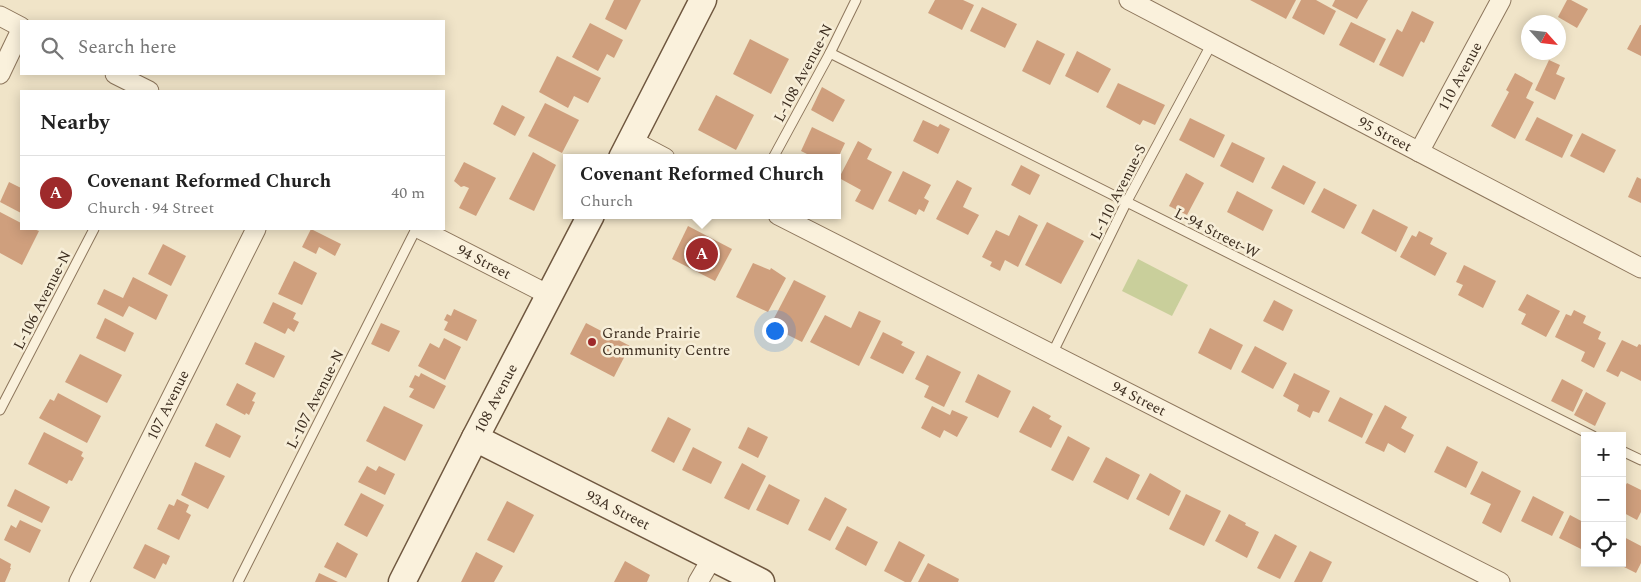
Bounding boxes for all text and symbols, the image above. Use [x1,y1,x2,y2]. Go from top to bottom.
north arrow [1521,15,1566,60]
search box [20,20,445,75]
street label: L-108 Avenue-N [768,20,839,127]
text: Search here [78,33,177,62]
icon: search [38,34,66,62]
street label: 110 Avenue [1432,38,1488,115]
text: Nearby [40,107,110,139]
street label: 95 Street [1354,111,1416,158]
street label: L-110 Avenue-S [1084,140,1152,244]
popup [563,154,841,219]
text: Covenant Reformed Church [580,160,824,189]
text: Covenant Reformed Church [87,167,331,196]
text: A [50,181,62,205]
text: 40 m [391,181,425,205]
text: Church [580,189,633,213]
text: Church · 94 Street [87,196,214,220]
street label: L-94 Street-W [1170,202,1264,265]
pin: A [686,235,718,273]
street label: 94 Street [453,239,515,286]
street label: L-106 Avenue-N [8,247,77,354]
your location [762,318,788,344]
place label: Grande Prairie Community Centre [602,322,730,362]
marker: Grande Prairie Community Centre [586,336,598,348]
street label: L-107 Avenue-N [281,346,350,453]
street label: 108 Avenue [468,360,524,438]
street label: 107 Avenue [141,366,195,444]
street label: 94 Street [1108,376,1170,422]
map controls [1581,432,1626,567]
button: + [1581,432,1626,477]
button: − [1581,477,1626,522]
street label: 93A Street [581,485,654,536]
button: locate [1581,522,1626,567]

